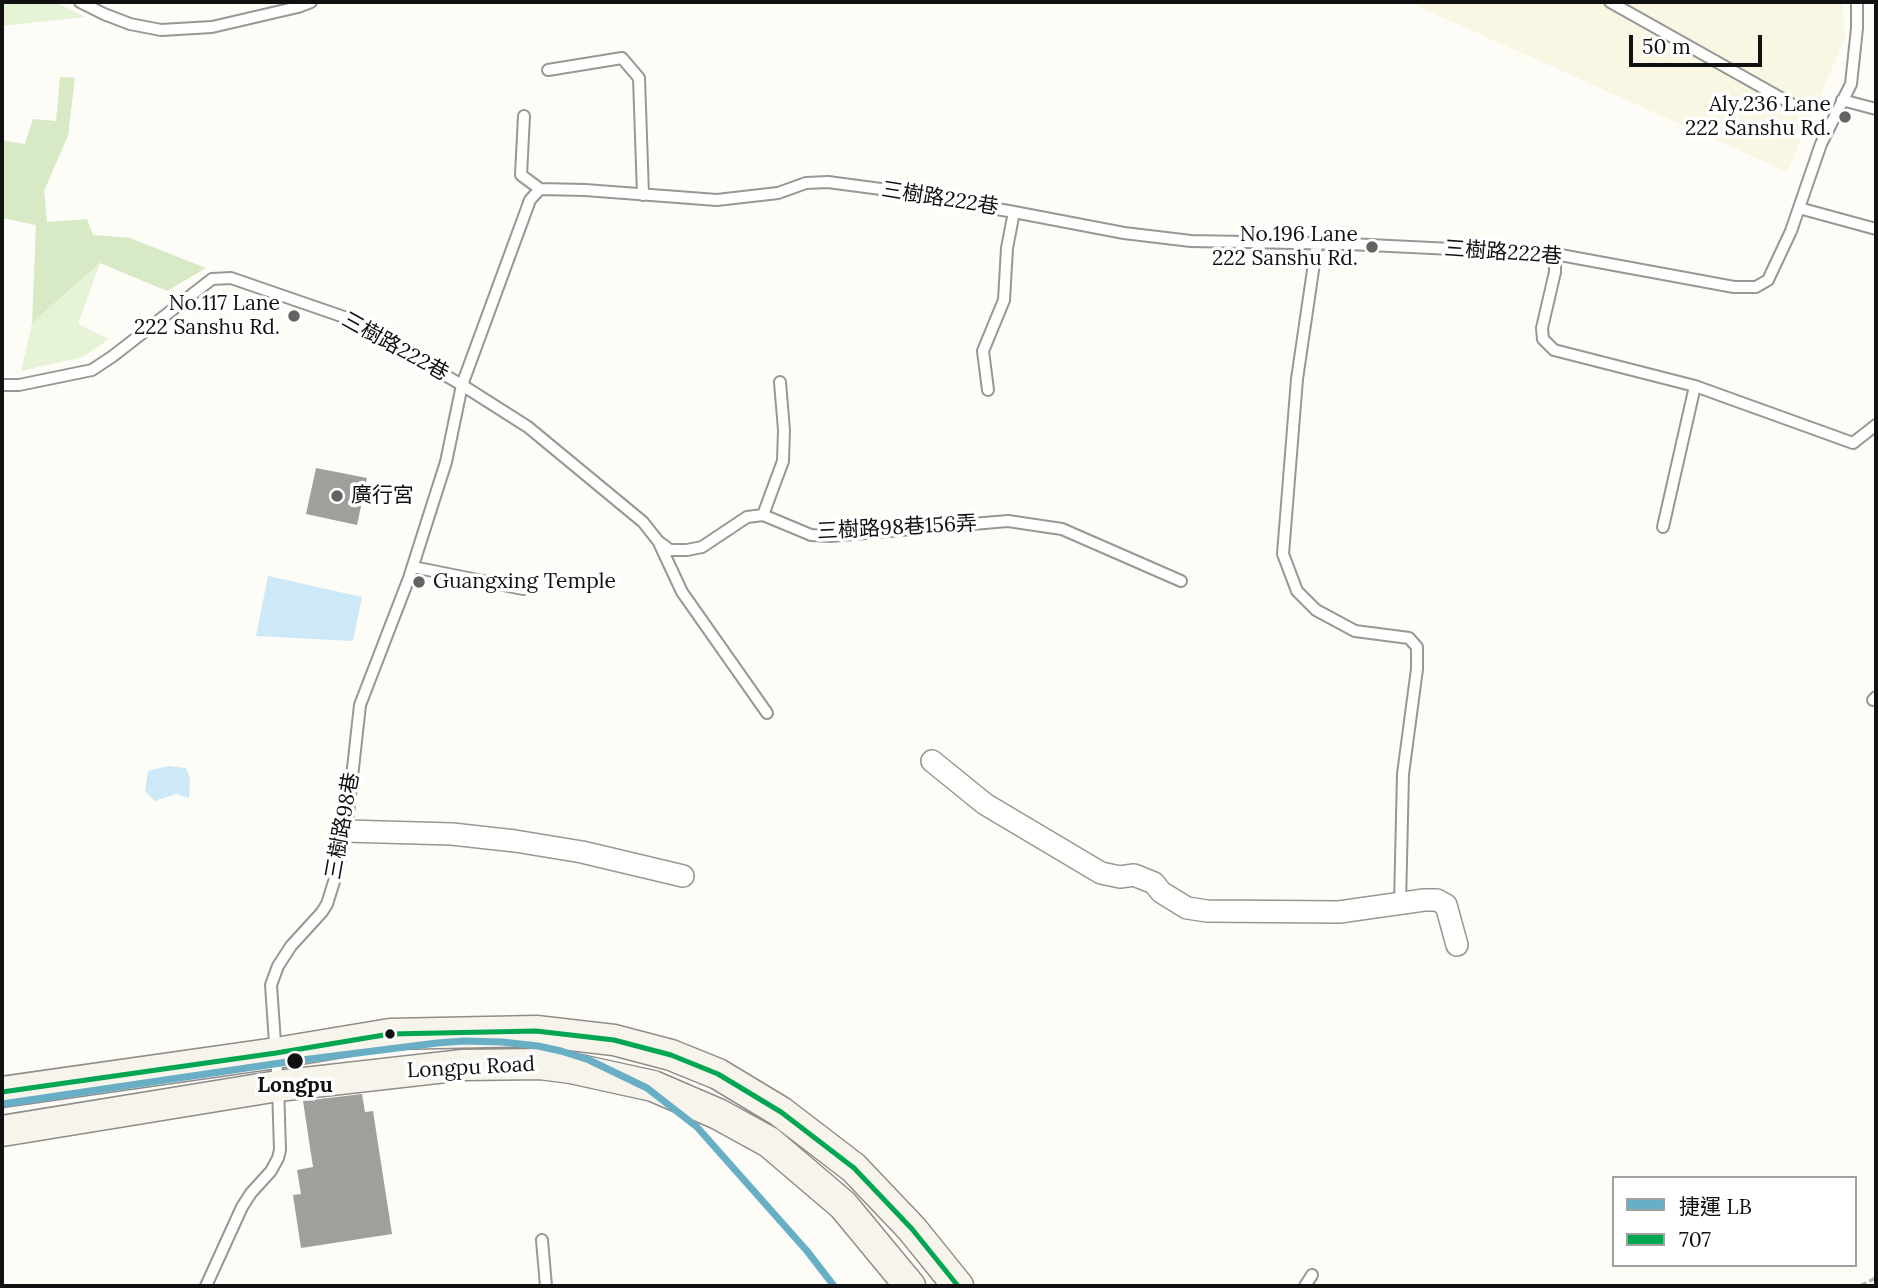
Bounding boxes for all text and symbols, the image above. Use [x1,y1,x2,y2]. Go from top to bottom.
scale bar [1633,21,1766,65]
text: 50 m [1642,33,1691,60]
place label: Aly.236 Lane 222 Sanshu Rd. [1685,92,1831,142]
marker: Aly.236 Lane 222 Sanshu Rd. [1837,109,1853,125]
street label: 三樹路222巷 [880,177,1000,221]
place label: No.196 Lane 222 Sanshu Rd. [1212,222,1358,272]
street label: 三樹路222巷 [1443,236,1563,270]
marker: No.196 Lane 222 Sanshu Rd. [1364,239,1380,255]
place label: No.117 Lane 222 Sanshu Rd. [134,291,280,341]
street label: 三樹路222巷 [337,307,453,387]
marker: No.117 Lane 222 Sanshu Rd. [286,308,302,324]
place label: 廣行宮 [351,483,414,509]
marker: 廣行宮 [329,488,345,504]
street label: 三樹路98巷156弄 [816,511,978,545]
place label: Guangxing Temple [433,569,616,595]
marker: Guangxing Temple [411,574,427,590]
street label: 三樹路98巷 [321,771,365,881]
unlabelled marker [383,1027,397,1041]
marker: Longpu [285,1051,305,1071]
street label: Longpu Road [406,1052,536,1084]
place label: Longpu [257,1073,333,1099]
legend [1612,1176,1857,1267]
text: 捷運 LB [1679,1193,1752,1220]
text: 707 [1679,1226,1711,1253]

